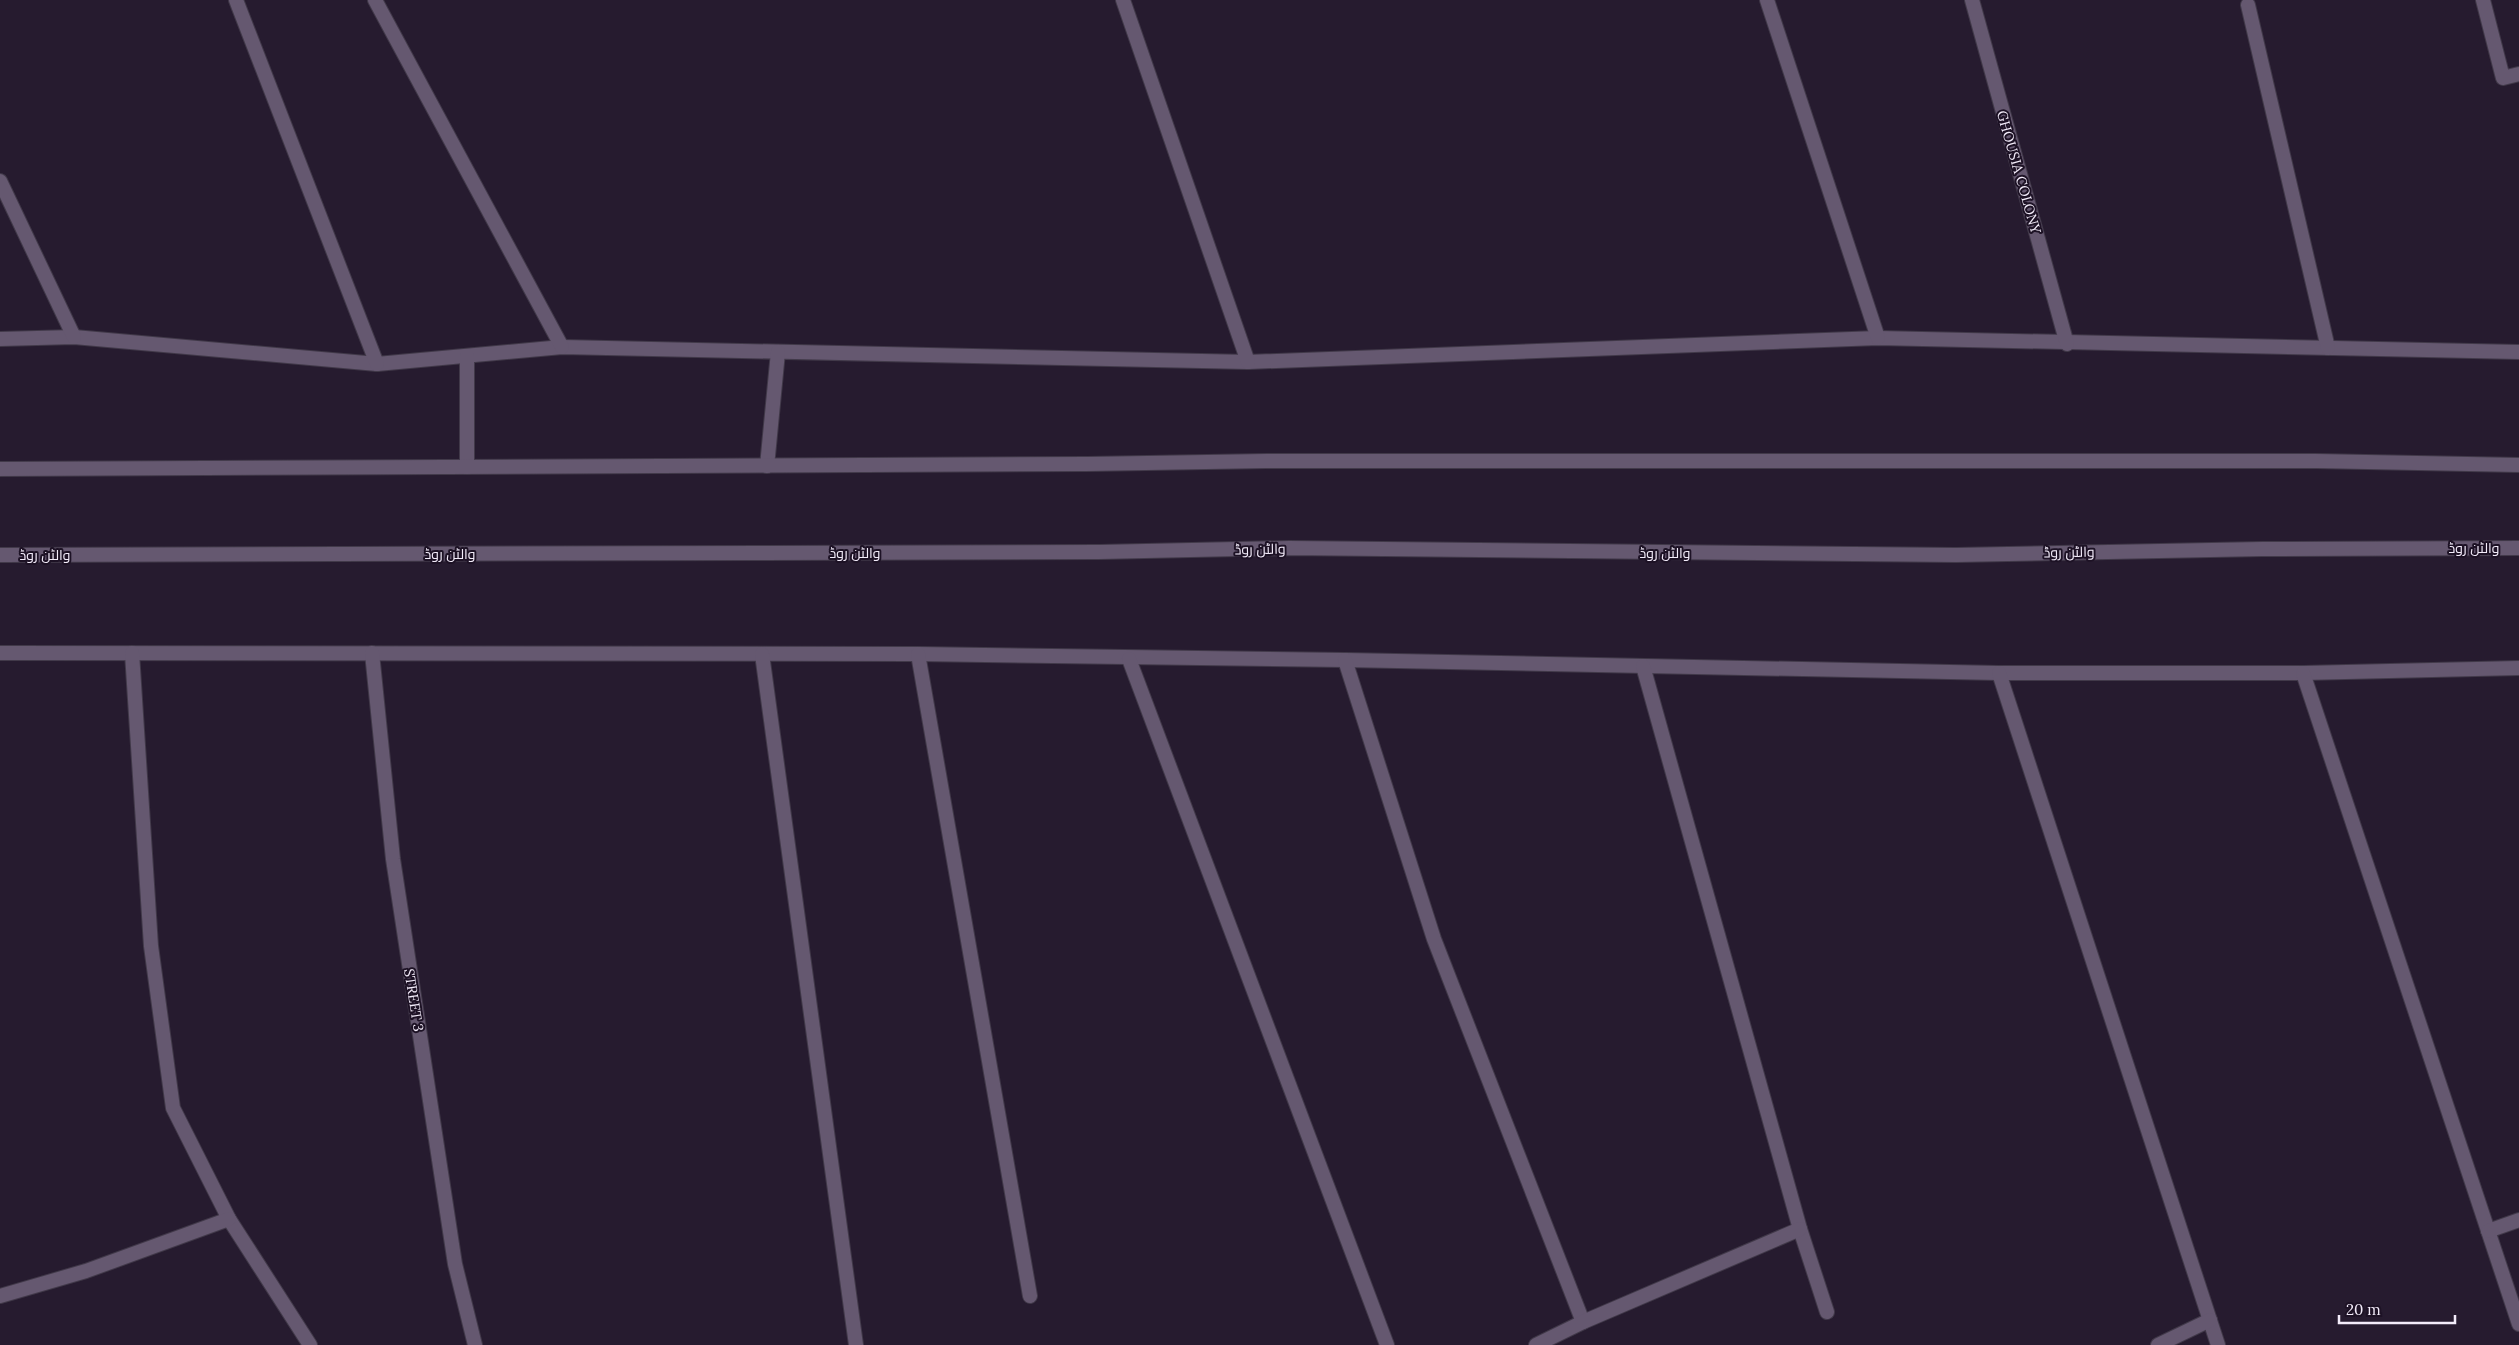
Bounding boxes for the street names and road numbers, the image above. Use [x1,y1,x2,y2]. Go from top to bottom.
street label: GHOUSIA COLONY [1993,108,2045,237]
street label: والٹن روڈ [2449,539,2499,557]
street label: والٹن روڈ [1234,540,1286,558]
street label: والٹن روڈ [2043,543,2095,561]
street label: والٹن روڈ [830,544,880,562]
street label: والٹن روڈ [1640,544,1690,562]
street label: والٹن روڈ [425,545,475,563]
street label: والٹن روڈ [20,546,70,564]
street label: STREET 3 [400,967,428,1033]

